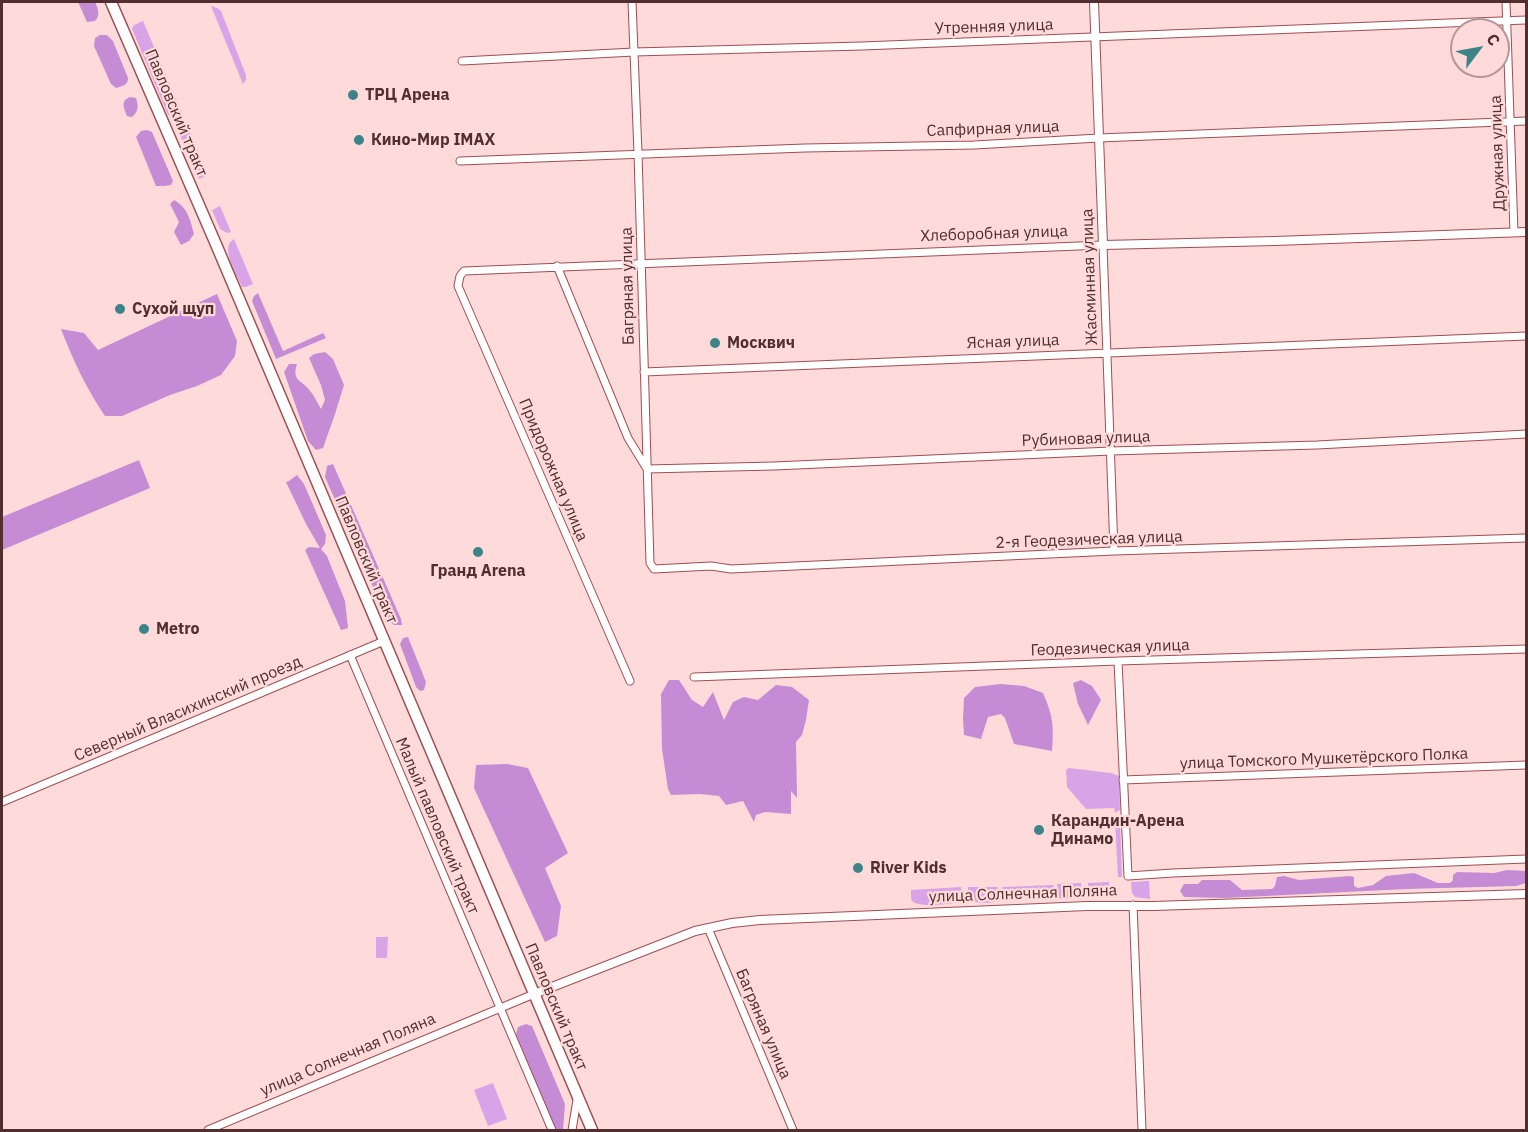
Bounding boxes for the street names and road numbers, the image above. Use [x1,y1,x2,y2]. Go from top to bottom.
street label: Утренняя улица [934,15,1054,39]
street label: Павловский тракт [140,46,212,180]
street label: Дружная улица [1486,95,1510,211]
street label: Сапфирная улица [926,117,1060,141]
street label: Жасминная улица [1078,208,1102,346]
street label: Хлеборобная улица [920,222,1068,246]
street label: Багряная улица [617,227,639,345]
street label: Ясная улица [966,331,1060,353]
street label: Придорожная улица [514,396,592,544]
street label: Рубиновая улица [1021,427,1151,451]
street label: Павловский тракт [330,493,402,627]
street label: 2-я Геодезическая улица [995,527,1183,553]
street label: Геодезическая улица [1030,636,1190,660]
street label: Северный Власихинский проезд [71,652,305,766]
street label: Малый павловский тракт [391,735,483,917]
street label: улица Томского Мушкетёрского Полка [1179,744,1469,774]
street label: улица Солнечная Поляна [928,881,1118,907]
street label: Павловский тракт [520,940,592,1074]
street label: Багряная улица [731,966,795,1082]
street label: улица Солнечная Поляна [257,1009,439,1101]

